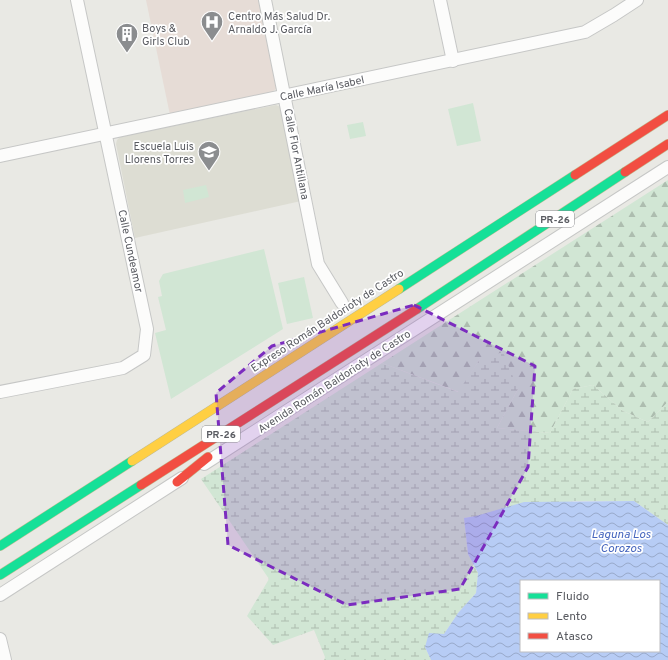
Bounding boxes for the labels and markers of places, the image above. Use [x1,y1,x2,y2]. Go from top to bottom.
hospital icon: Centro Más Salud Dr. Arnaldo J. García [199,9,225,42]
place label: Centro Más Salud Dr. Arnaldo J. García [228,10,330,37]
building icon: Boys & Girls Club [114,21,140,54]
place label: Boys & Girls Club [142,22,190,49]
school or university icon: Escuela Luis Llorens Torres [196,139,222,172]
place label: Escuela Luis Llorens Torres [125,140,194,167]

